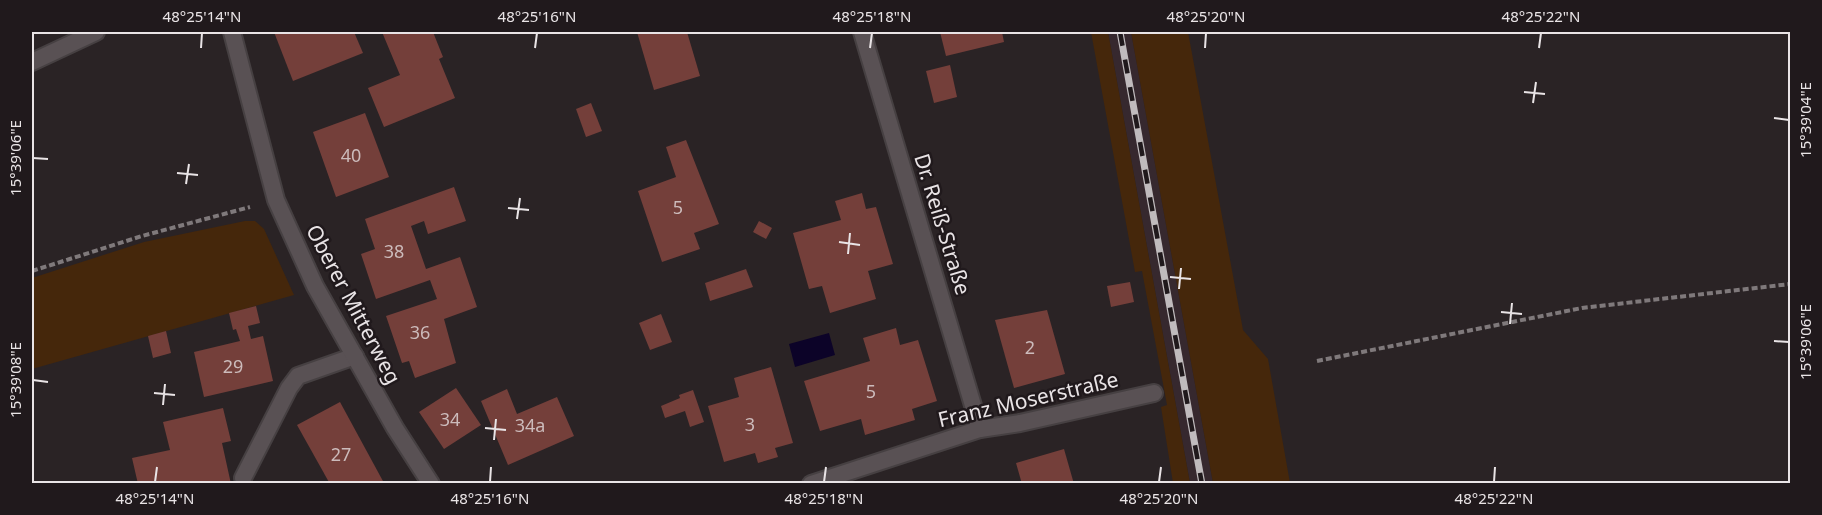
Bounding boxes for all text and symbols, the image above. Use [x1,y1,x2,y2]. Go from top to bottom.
text: 48°25'14"N [163,6,241,26]
text: 48°25'16"N [498,6,576,26]
text: 48°25'18"N [833,6,911,26]
text: 48°25'20"N [1167,6,1245,26]
text: 48°25'22"N [1502,6,1580,26]
text: 15°39'04"E [1795,82,1815,158]
text: 15°39'06"E [5,120,25,196]
house number: 40 [341,143,361,167]
street label: Dr. Reiß-Straße [908,150,978,298]
house number: 5 [673,195,683,219]
street label: Oberer Mitterweg [300,219,408,389]
house number: 38 [384,239,404,263]
text: 15°39'06"E [1795,304,1815,380]
house number: 36 [410,320,430,344]
house number: 2 [1025,335,1035,359]
text: 15°39'08"E [5,342,25,418]
house number: 29 [223,354,243,378]
street label: Franz Moserstraße [935,365,1121,433]
house number: 5 [866,379,876,403]
house number: 34 [440,407,460,431]
house number: 3 [745,412,755,436]
house number: 34a [515,413,545,437]
house number: 27 [331,442,351,466]
text: 48°25'14"N [116,488,194,508]
text: 48°25'16"N [451,488,529,508]
text: 48°25'18"N [785,488,863,508]
text: 48°25'20"N [1120,488,1198,508]
text: 48°25'22"N [1455,488,1533,508]

